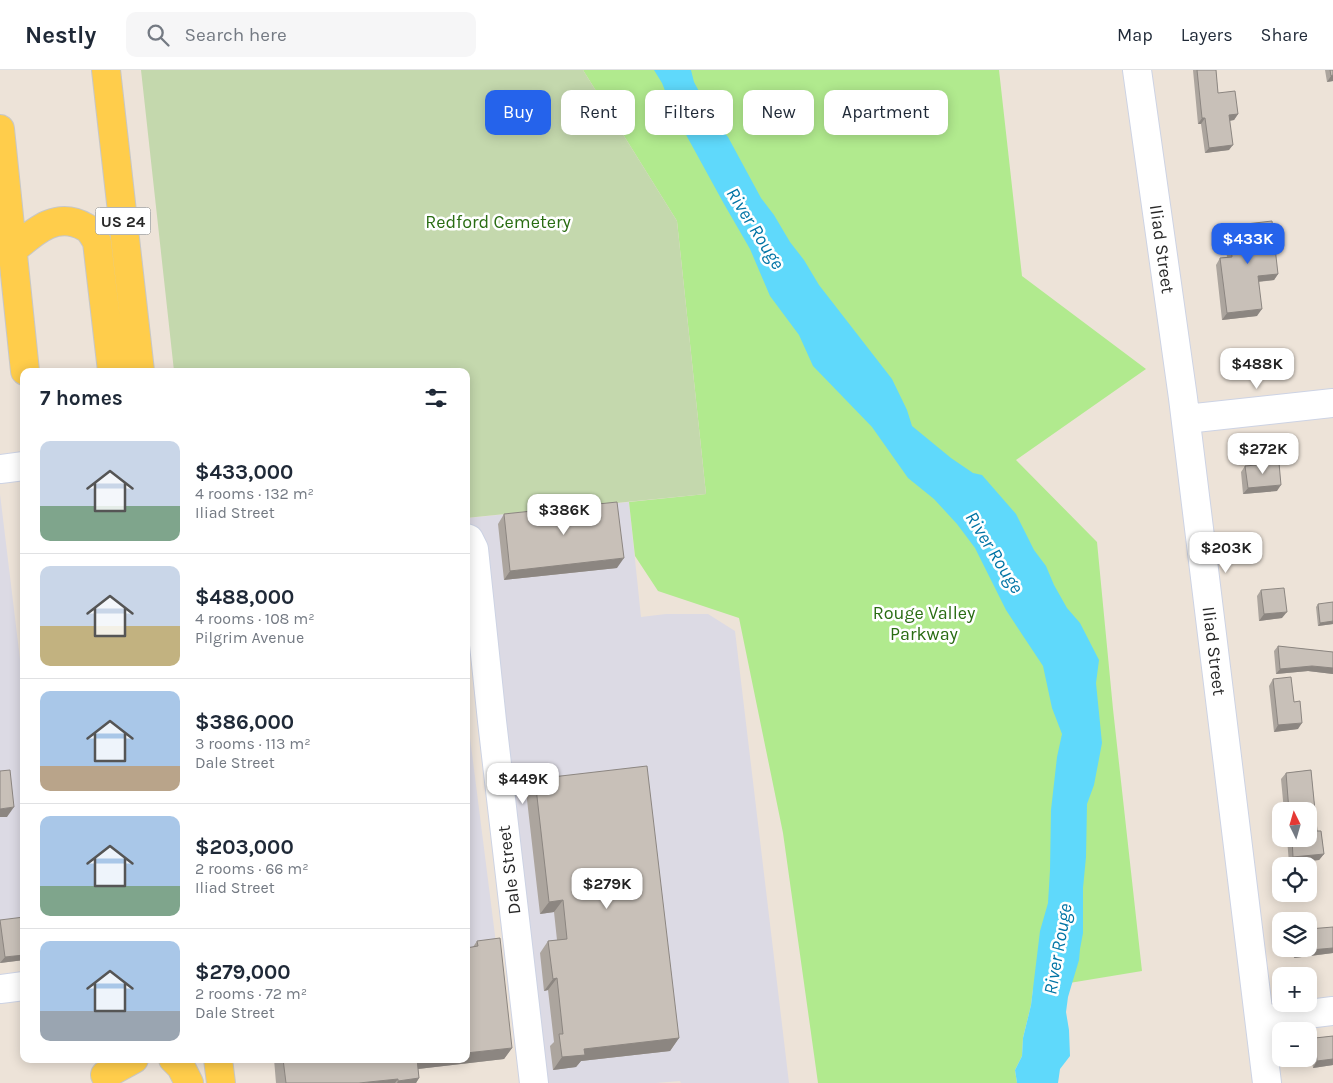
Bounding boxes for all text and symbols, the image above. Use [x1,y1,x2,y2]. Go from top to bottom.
search box [126,12,476,57]
text: Nestly [25,21,96,49]
icon: search [144,21,172,49]
text: Search here [184,24,287,46]
text: Map [1117,24,1153,46]
text: Layers [1181,24,1233,46]
text: Share [1261,24,1308,46]
chip: Buy [485,90,551,135]
chip: Rent [561,90,635,135]
chip: Filters [645,90,733,135]
chip: New [743,90,814,135]
chip: Apartment [824,90,948,135]
water label: River Rouge [721,184,789,274]
street label: Iliad Street [1145,203,1179,295]
road number: US 24 [96,208,150,234]
park label: Redford Cemetery [425,211,571,233]
pin: $433K [1213,222,1283,265]
text: $433K [1223,229,1273,248]
pin: $488K [1222,348,1292,390]
text: $488K [1231,354,1283,373]
icon: filters [422,384,450,412]
text: 7 homes [40,386,123,410]
pin: $272K [1228,432,1298,475]
text: $272K [1239,439,1287,458]
text: $433,000 [195,460,293,484]
icon: home [80,461,140,521]
text: 4 rooms · 132 m² [195,484,314,503]
pin: $386K [529,494,599,536]
text: $386K [538,500,590,519]
text: Iliad Street [195,503,275,522]
water label: River Rouge [960,508,1028,598]
pin: $203K [1191,532,1261,574]
text: $203K [1200,538,1252,557]
text: $488,000 [195,585,294,609]
icon: home [80,586,140,646]
park label: Rouge Valley Parkway [873,602,976,645]
street label: Iliad Street [1198,605,1230,697]
text: 4 rooms · 108 m² [195,609,315,628]
text: Pilgrim Avenue [195,628,304,647]
text: $386,000 [195,710,294,734]
icon: home [80,711,140,771]
text: 3 rooms · 113 m² [195,734,311,753]
text: Dale Street [195,753,275,772]
pin: $449K [488,762,558,805]
text: $449K [498,769,548,788]
north arrow [1272,802,1318,848]
map controls [1272,802,1317,1067]
street label: Dale Street [493,824,525,916]
text: $203,000 [195,835,294,859]
icon: home [80,836,140,896]
button: locate [1272,857,1317,902]
text: 2 rooms · 66 m² [195,859,309,878]
pin: $279K [572,868,642,910]
text: $279K [583,874,631,893]
text: Iliad Street [195,878,275,897]
water label: River Rouge [1039,902,1077,996]
button: layers [1272,912,1317,957]
text: $279,000 [195,960,291,984]
icon: home [80,961,140,1021]
button: + [1272,967,1317,1012]
text: 2 rooms · 72 m² [195,984,307,1003]
text: Dale Street [195,1003,275,1022]
button: − [1272,1022,1317,1067]

